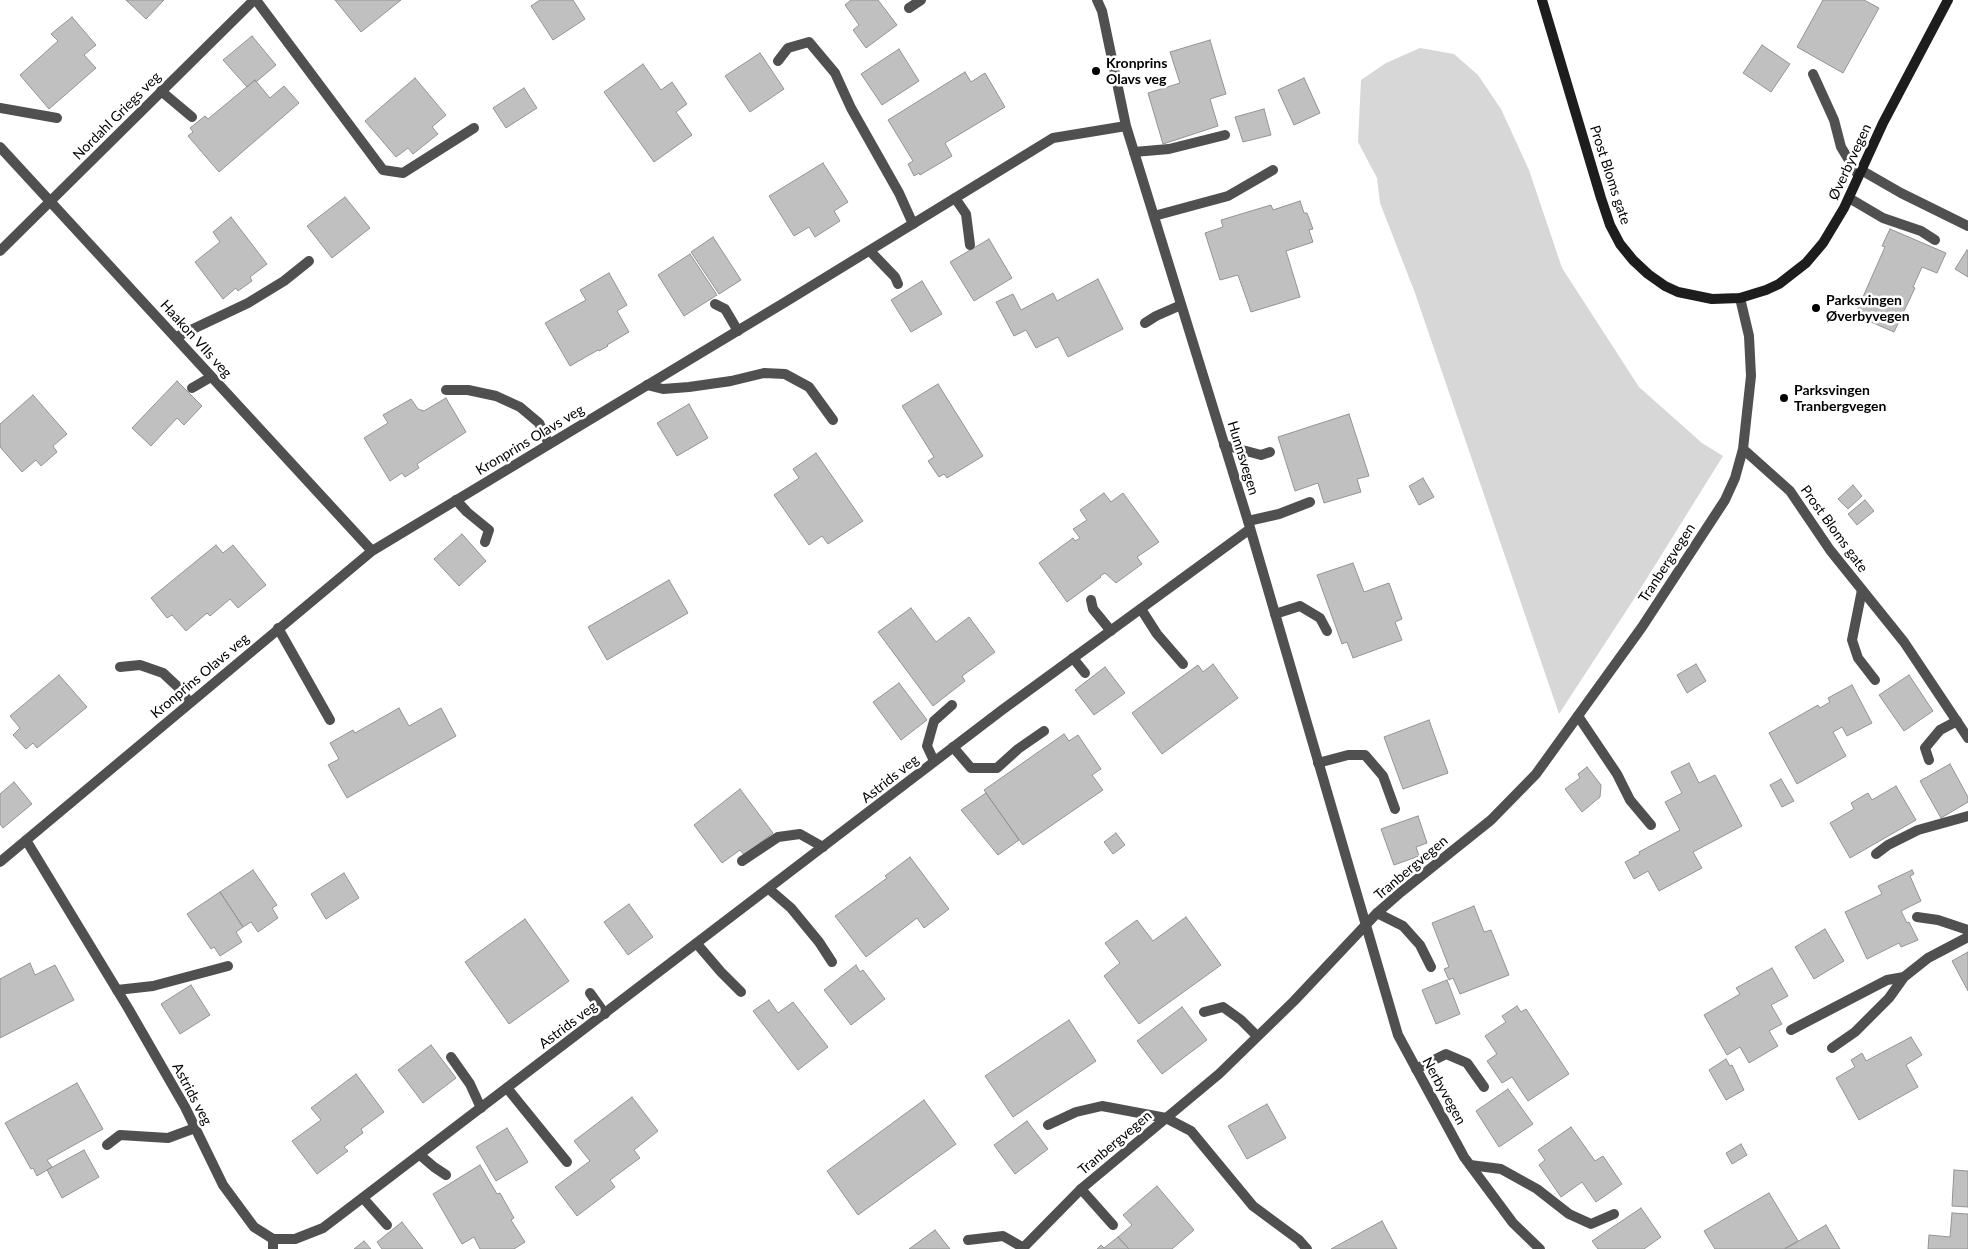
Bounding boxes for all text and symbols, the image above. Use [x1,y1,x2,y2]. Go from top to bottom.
place label: Kronprins Olavs veg [1106,55,1167,88]
marker: Kronprins Olavs veg [1090,65,1102,77]
street label: Nordahl Griegs veg [70,69,164,163]
street label: Øverbyvegen [1825,121,1875,203]
street label: Prost Bloms gate [1586,123,1634,227]
place label: Parksvingen Øverbyvegen [1826,292,1910,324]
street label: Haakon VIIs veg [157,297,235,381]
marker: Parksvingen Øverbyvegen [1810,302,1822,314]
place label: Parksvingen Tranbergvegen [1794,382,1886,414]
marker: Parksvingen Tranbergvegen [1778,392,1790,404]
street label: Kronprins Olavs veg [473,401,587,479]
street label: Hunnsvegen [1224,419,1262,497]
street label: Prost Bloms gate [1797,482,1871,576]
street label: Tranbergvegen [1635,520,1699,606]
street label: Kronprins Olavs veg [147,630,253,722]
street label: Astrids veg [858,751,922,807]
street label: Tranbergvegen [1371,832,1451,904]
street label: Astrids veg [536,998,600,1052]
street label: Nerbyvegen [1419,1054,1469,1128]
street label: Astrids veg [169,1060,215,1128]
street label: Tranbergvegen [1075,1107,1155,1179]

